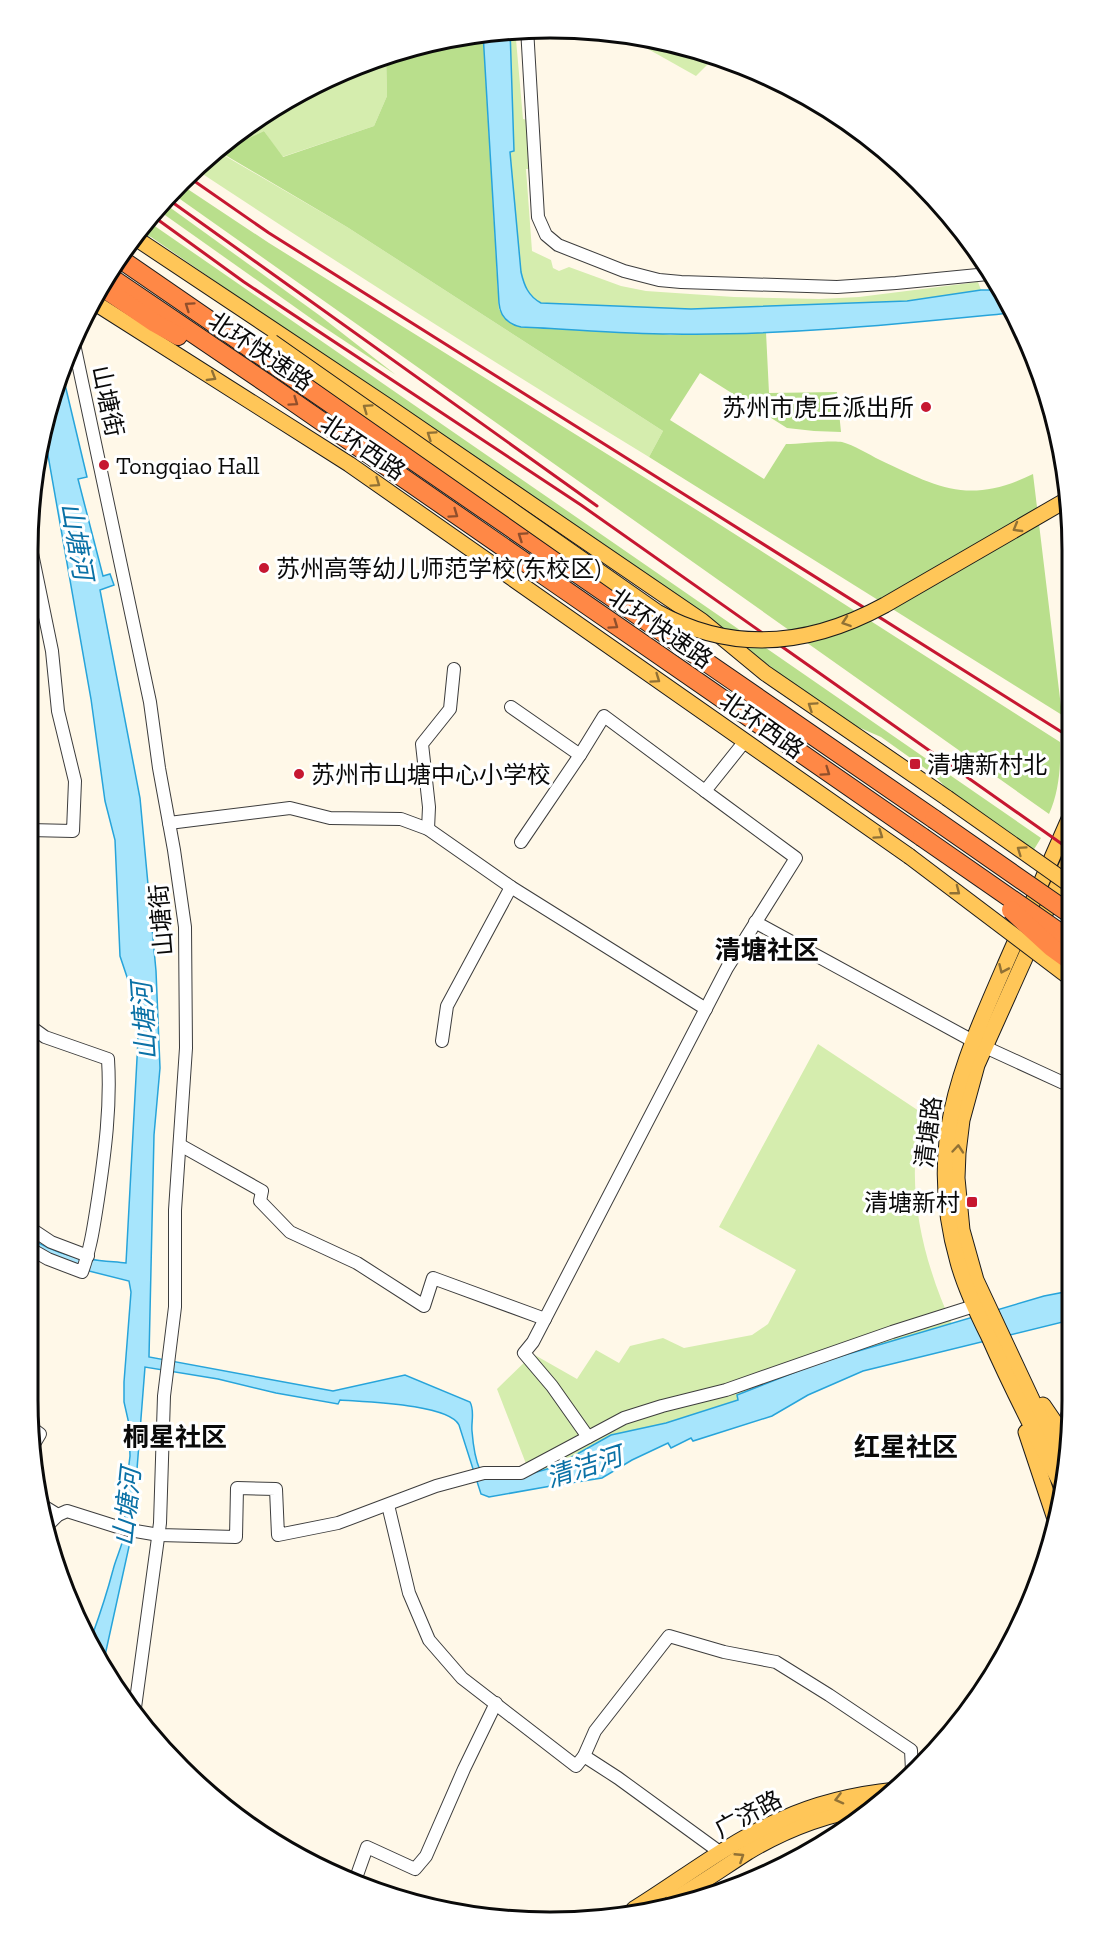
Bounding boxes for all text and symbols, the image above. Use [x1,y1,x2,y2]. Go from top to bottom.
one-way arrow [185,302,196,313]
street label: 北环快速路 [203,305,319,397]
street label: 山塘街 [86,363,130,439]
one-way arrow [206,369,216,381]
place label: 苏州市虎丘派出所 [722,393,914,422]
one-way arrow [287,395,298,406]
marker: 苏州市虎丘派出所 [919,400,933,414]
one-way arrow [363,404,374,415]
street label: 北环西路 [315,408,411,486]
one-way arrow [426,431,437,442]
place label: Tongqiao Hall [116,451,260,480]
marker: Tongqiao Hall [97,458,111,472]
one-way arrow [369,476,380,487]
water label: 山塘河 [54,500,100,587]
one-way arrow [447,507,458,518]
one-way arrow [1013,520,1023,532]
one-way arrow [518,532,529,543]
place label: 苏州高等幼儿师范学校(东校区) [276,554,601,583]
marker: 苏州高等幼儿师范学校(东校区) [257,561,271,575]
street label: 北环快速路 [604,582,718,674]
one-way arrow [841,615,852,627]
one-way arrow [608,618,619,629]
one-way arrow [650,672,661,683]
street label: 北环西路 [714,686,810,764]
one-way arrow [808,702,819,713]
place label: 清塘新村北 [927,750,1047,779]
marker: 清塘新村北 [908,757,922,771]
place label: 苏州市山塘中心小学校 [311,760,551,789]
one-way arrow [819,765,830,776]
marker: 苏州市山塘中心小学校 [292,767,306,781]
one-way arrow [873,828,884,839]
one-way arrow [1017,846,1028,857]
street label: 山塘街 [143,883,179,957]
one-way arrow [949,883,960,894]
district label: 清塘社区 [715,934,819,966]
one-way arrow [998,962,1010,973]
water label: 山塘河 [125,976,163,1061]
street label: 清塘路 [909,1095,947,1169]
one-way arrow [951,1145,964,1154]
place label: 清塘新村 [864,1188,960,1217]
marker: 清塘新村 [965,1195,979,1209]
district label: 桐星社区 [123,1421,227,1453]
district label: 红星社区 [854,1431,958,1463]
water label: 清洁河 [542,1438,631,1494]
water label: 山塘河 [107,1462,148,1547]
street label: 广济路 [709,1784,787,1844]
one-way arrow [834,1792,844,1805]
one-way arrow [734,1854,745,1865]

